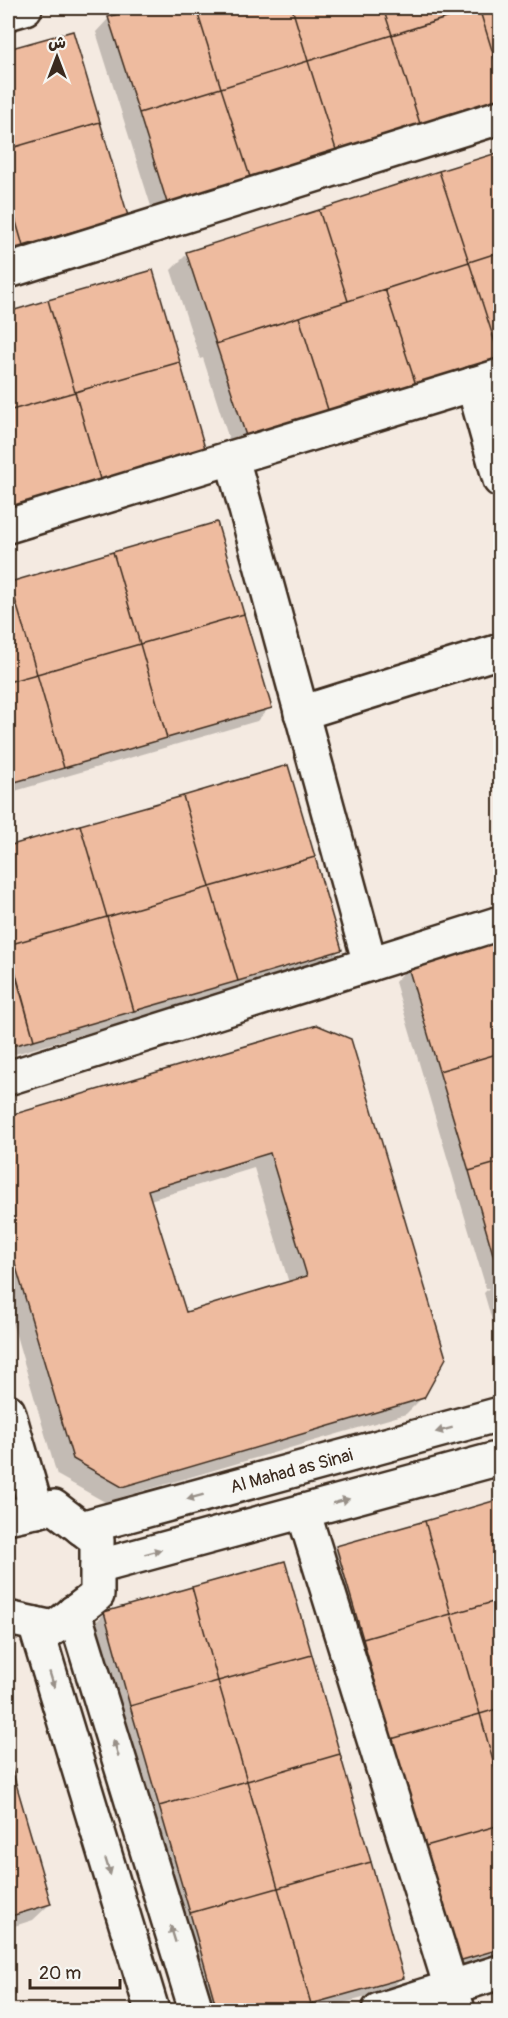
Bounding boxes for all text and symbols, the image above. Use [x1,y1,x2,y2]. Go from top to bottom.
north arrow [27,27,87,87]
text: ش [48,33,66,53]
one-way arrow [435,1425,453,1435]
street label: Al Mahad as Sinai [227,1444,356,1499]
one-way arrow [186,1493,204,1503]
one-way arrow [332,1496,350,1505]
one-way arrow [144,1547,162,1556]
one-way arrow [48,1671,57,1689]
one-way arrow [111,1739,120,1757]
one-way arrow [104,1858,113,1876]
one-way arrow [168,1925,177,1943]
scale bar [30,1952,120,1990]
text: 20 m [39,1962,81,1985]

